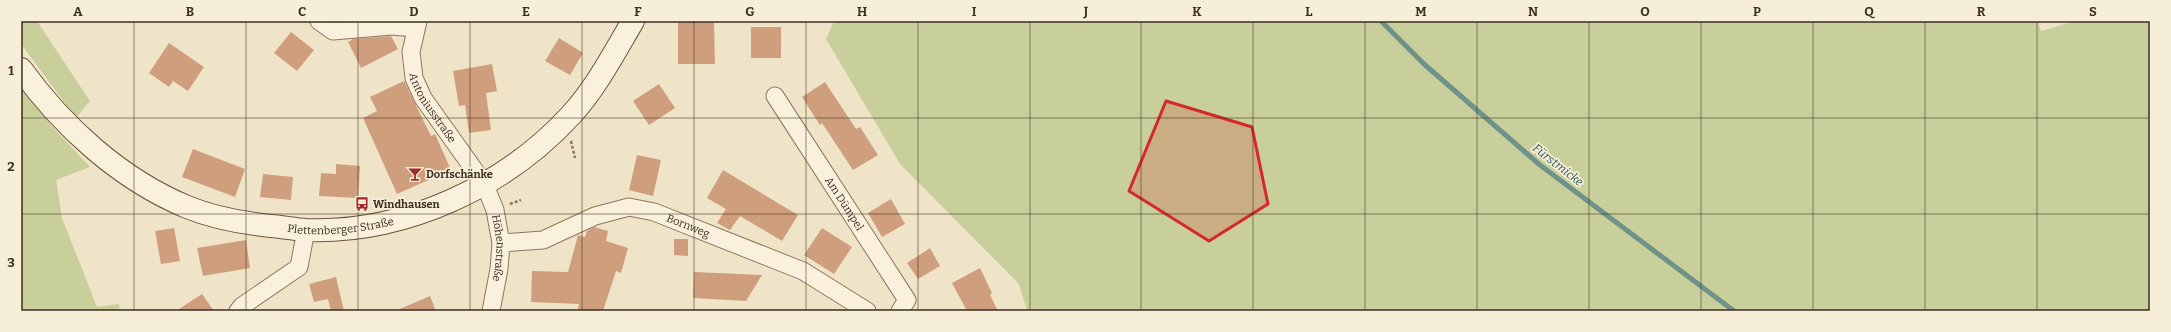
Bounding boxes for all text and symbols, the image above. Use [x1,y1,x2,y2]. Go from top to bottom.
text: A [73,4,83,19]
text: B [186,4,194,19]
text: C [298,4,306,19]
text: D [409,4,419,19]
text: E [522,4,530,19]
text: F [634,4,642,19]
text: G [745,4,755,19]
text: H [857,4,867,19]
text: I [972,4,977,19]
text: J [1083,4,1089,19]
text: K [1192,4,1202,19]
text: L [1305,4,1313,19]
text: M [1415,4,1427,19]
text: N [1528,4,1538,19]
text: O [1640,4,1650,19]
text: P [1753,4,1761,19]
text: Q [1864,4,1875,19]
text: R [1977,4,1986,19]
text: S [2089,4,2097,19]
text: 1 [8,63,14,78]
street label: Antoniusstraße [406,72,459,145]
water label: Fürstmicke [1530,141,1586,189]
text: 2 [7,159,15,174]
bar icon: Dorfschänke [407,166,423,182]
place label: Dorfschänke [426,168,493,181]
street label: Am Dümpel [822,175,866,233]
bus stop icon: Windhausen [354,196,370,212]
place label: Windhausen [373,198,440,211]
street label: Bornweg [665,212,712,240]
street label: Höhenstraße [489,213,507,282]
street label: Plettenberger Straße [287,215,395,237]
text: 3 [7,255,15,270]

